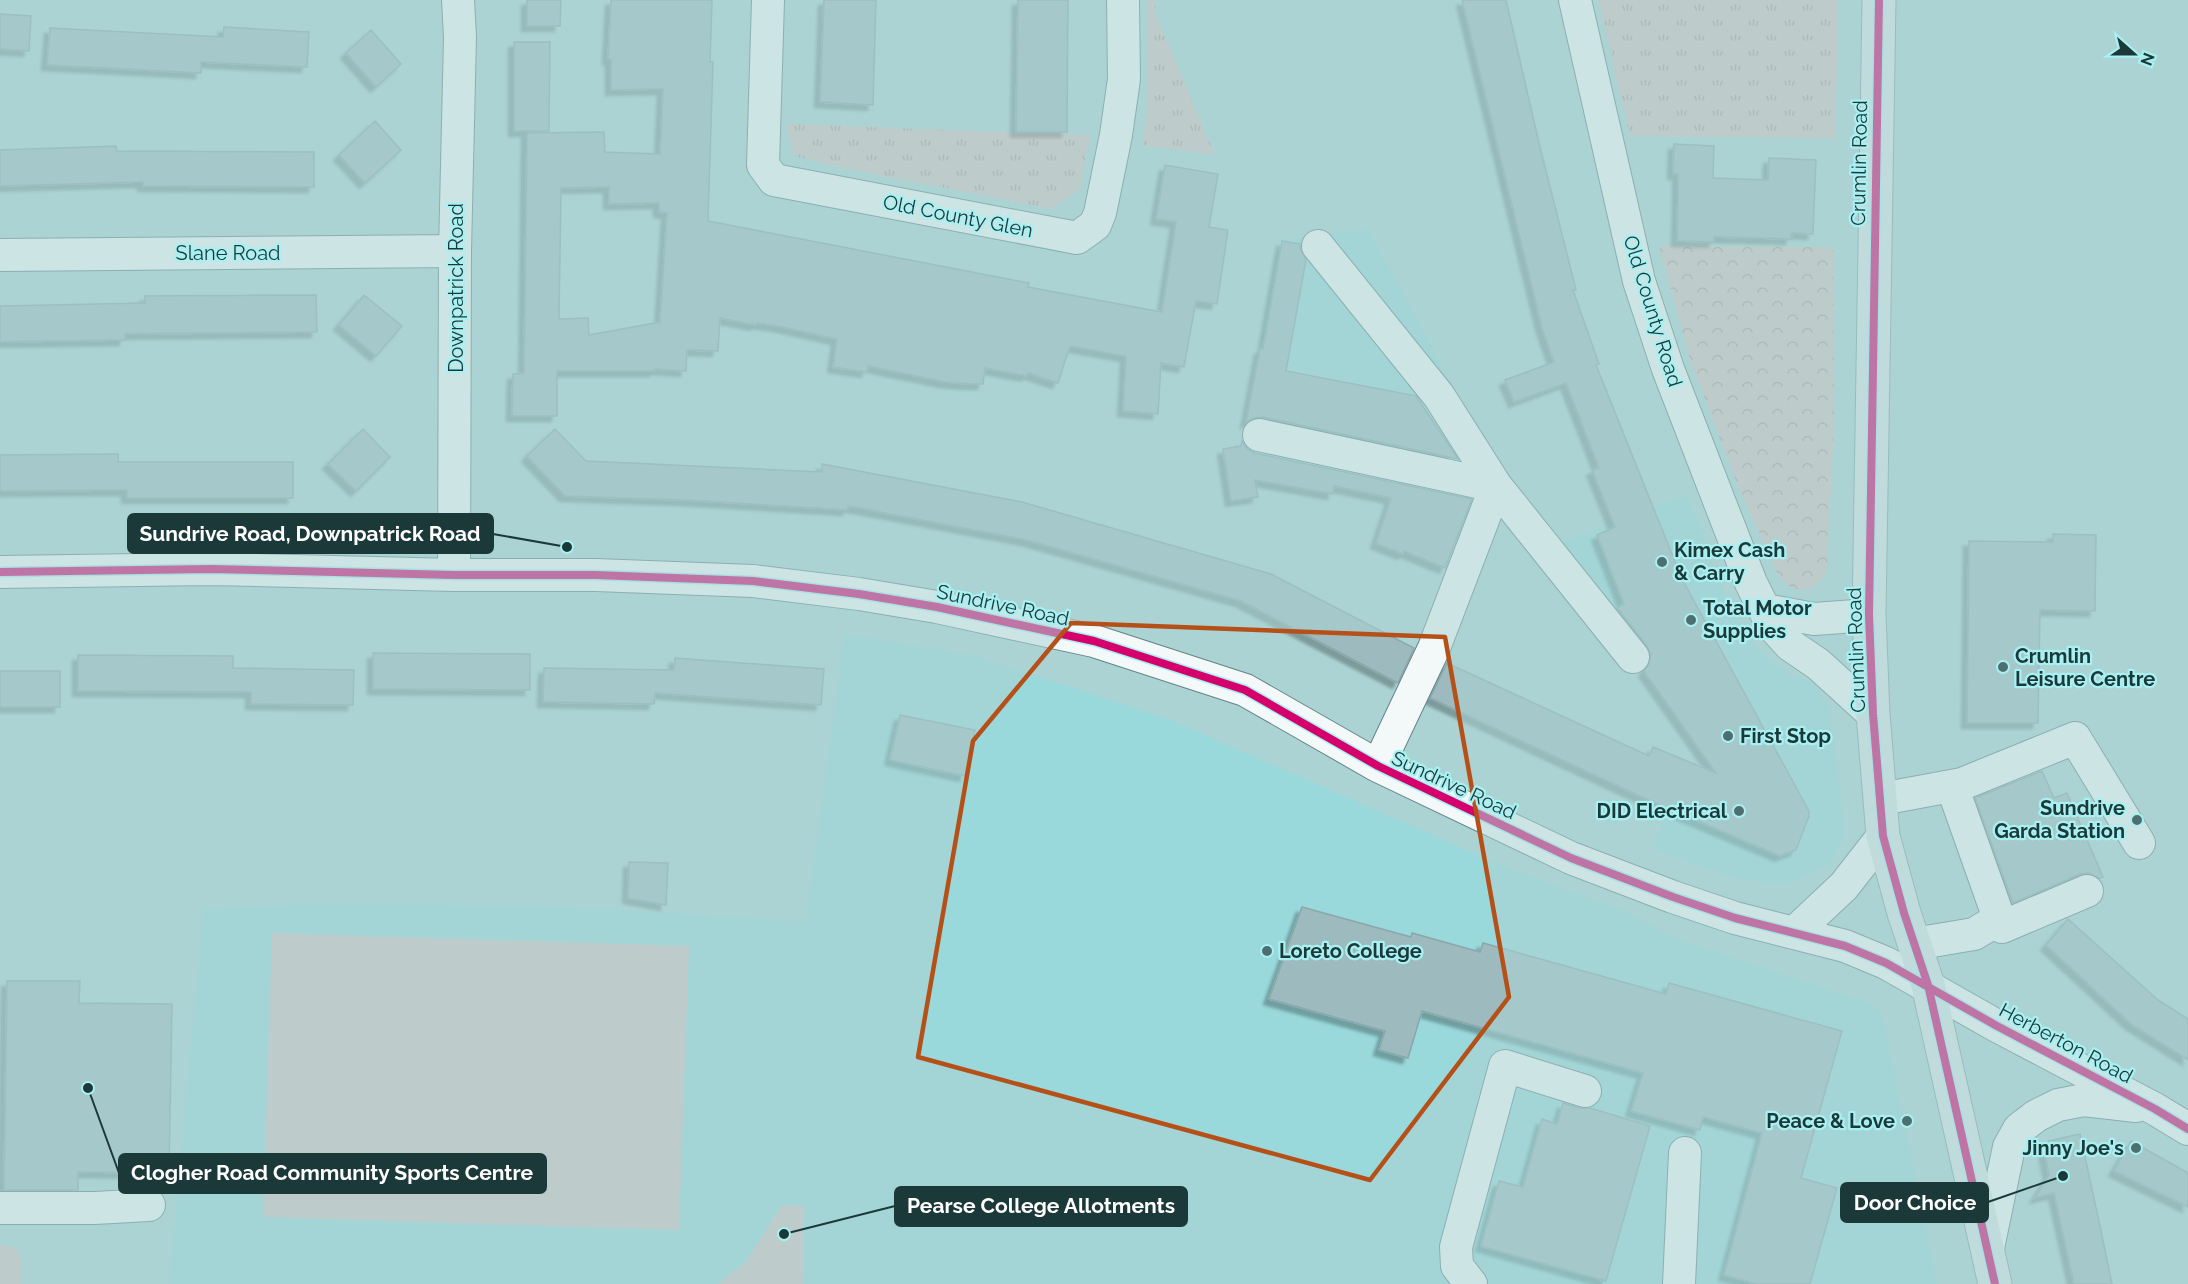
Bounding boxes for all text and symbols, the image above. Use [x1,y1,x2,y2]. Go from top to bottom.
north arrow [2104,24,2164,84]
text: N [2136,50,2159,68]
street label: Crumlin Road [1846,100,1872,226]
street label: Old County Glen [881,190,1035,242]
street label: Downpatrick Road [444,203,468,373]
street label: Old County Road [1619,232,1687,390]
street label: Slane Road [176,241,280,265]
callout: Sundrive Road, Downpatrick Road [128,514,493,553]
text: Sundrive Road, Downpatrick Road [139,521,481,546]
place label: Kimex Cash & Carry [1674,538,1785,585]
marker: Kimex Cash & Carry [1655,555,1669,569]
street label: Sundrive Road [935,579,1071,631]
street label: Crumlin Road [1842,587,1870,713]
place label: Total Motor Supplies [1703,596,1812,643]
marker: Total Motor Supplies [1684,613,1698,627]
place label: Crumlin Leisure Centre [2015,644,2155,691]
marker: Crumlin Leisure Centre [1996,660,2010,674]
place label: First Stop [1740,724,1831,748]
marker: First Stop [1721,729,1735,743]
street label: Sundrive Road [1388,746,1520,824]
place label: Sundrive Garda Station [1994,796,2125,843]
place label: DID Electrical [1597,799,1728,823]
marker: DID Electrical [1732,804,1746,818]
marker: Sundrive Garda Station [2130,813,2144,827]
place label: Loreto College [1279,939,1422,963]
marker: Loreto College [1260,944,1274,958]
street label: Herberton Road [1995,998,2137,1088]
place label: Peace & Love [1766,1109,1895,1133]
marker: Peace & Love [1900,1114,1914,1128]
place label: Jinny Joe's [2023,1136,2124,1160]
marker: Jinny Joe's [2129,1141,2143,1155]
callout: Clogher Road Community Sports Centre [119,1154,546,1193]
text: Clogher Road Community Sports Centre [131,1160,533,1185]
callout: Door Choice [1841,1183,1988,1222]
callout: Pearse College Allotments [895,1187,1187,1226]
text: Door Choice [1854,1190,1977,1215]
text: Pearse College Allotments [907,1193,1175,1218]

